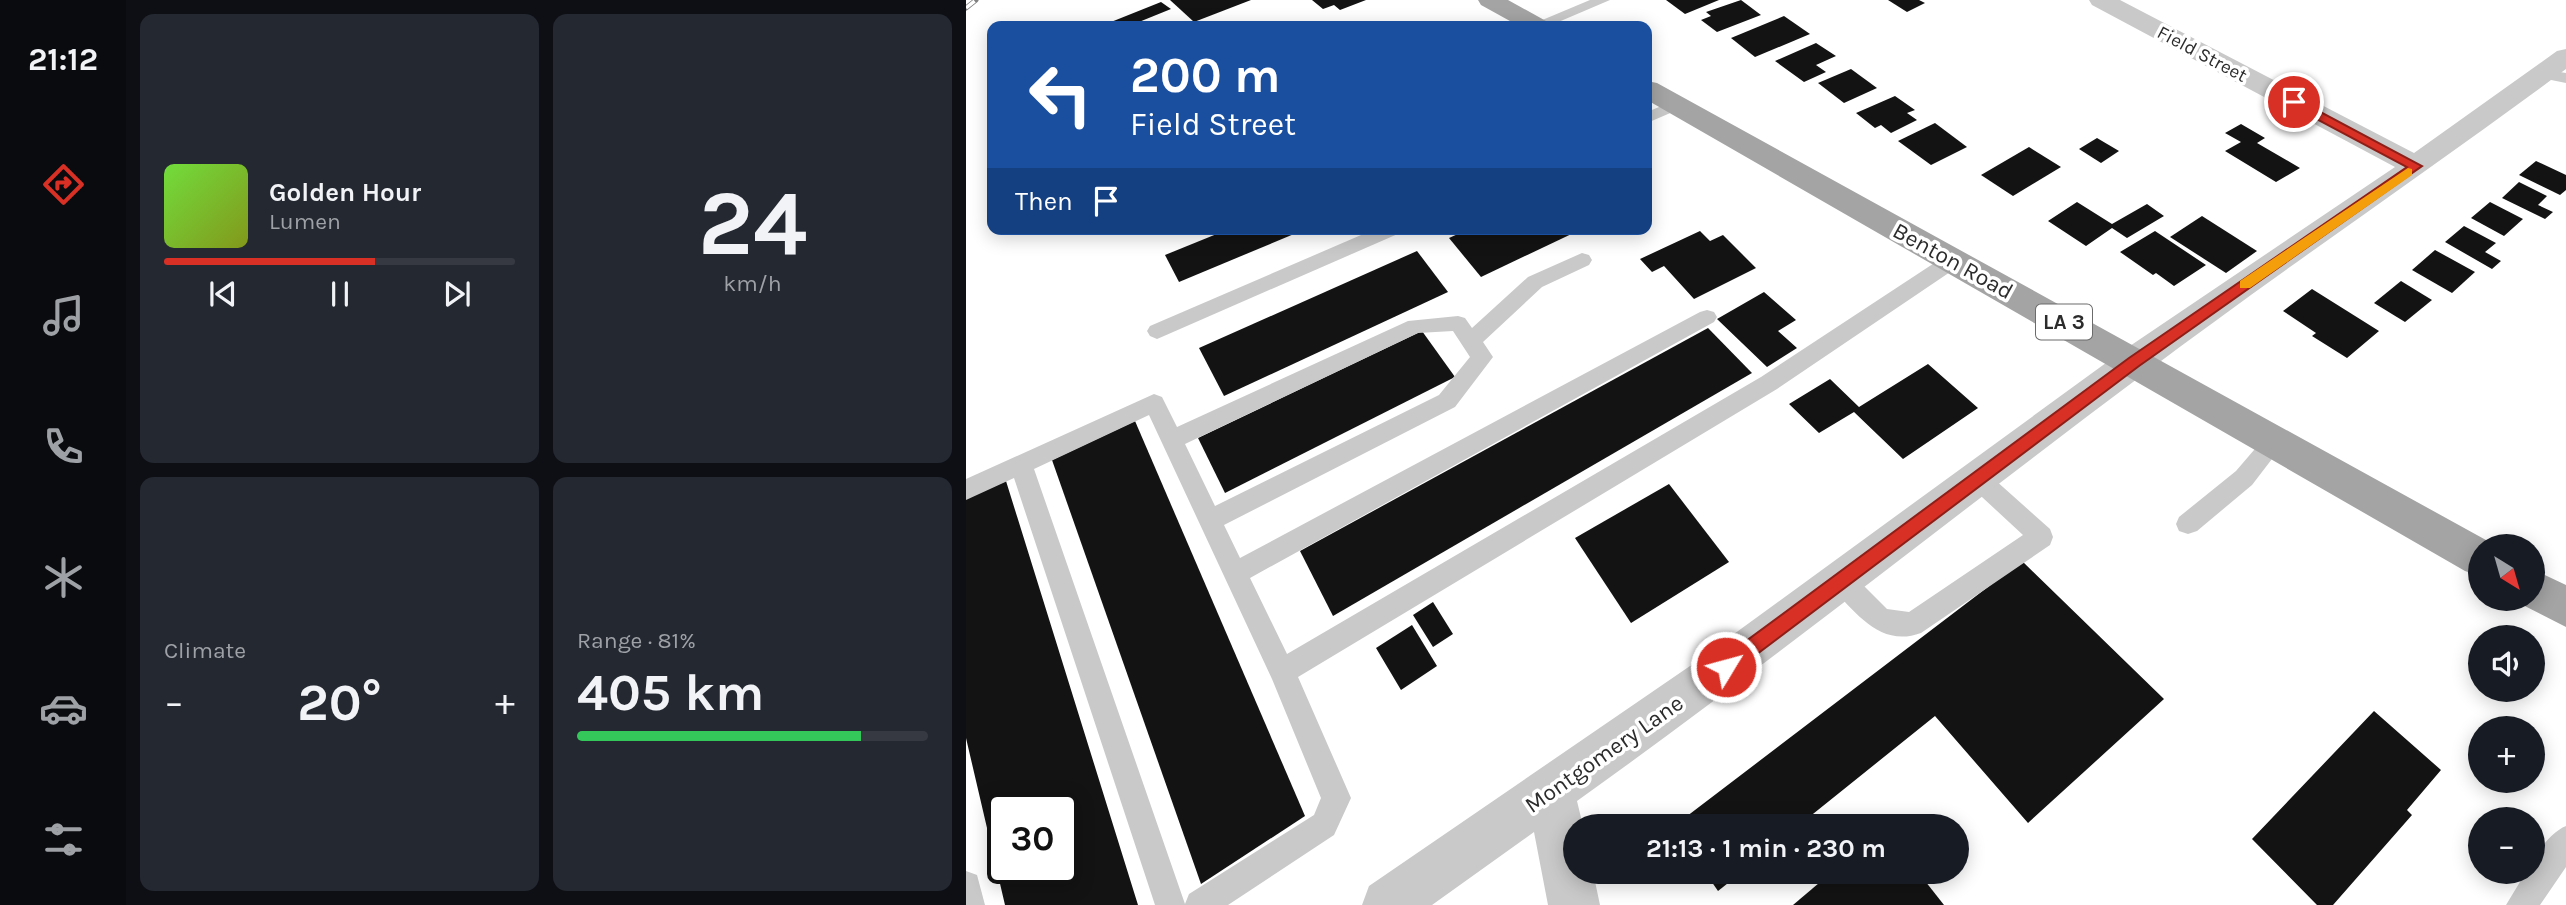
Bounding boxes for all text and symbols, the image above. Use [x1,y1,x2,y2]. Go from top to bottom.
street label: Field Street [2153,21,2251,87]
text: 21:12 [28,41,98,78]
text: 200 m [1130,47,1281,104]
icon: left [1015,49,1106,140]
pin [2264,72,2324,132]
icon: arrive [2275,83,2313,121]
text: Field Street [1130,106,1296,143]
icon: directions [39,160,88,209]
text: 24 [698,171,807,277]
text: Golden Hour [269,177,421,208]
icon: arrive [1087,182,1125,220]
text: Then [1015,186,1073,217]
text: Lumen [269,208,341,235]
street label: Benton Road [1888,217,2018,305]
text: km/h [723,270,782,297]
icon: previous [204,275,242,313]
icon: pause [321,275,359,313]
icon: next [438,275,476,313]
icon: music [39,291,88,340]
road number: LA 3 [2036,304,2092,340]
icon: phone [39,422,88,471]
north arrow [2468,534,2544,611]
map controls [2468,534,2545,884]
icon: climate [39,553,88,602]
button: sound [2468,625,2545,702]
text: Range · 81% [577,627,696,654]
position arrow [1689,630,1763,704]
text: Climate [164,637,246,664]
text: 405 km [577,662,764,723]
text: 20° [297,672,382,733]
text: − [164,680,184,725]
text: + [495,680,515,725]
icon: car [39,684,88,733]
street label: Montgomery Lane [1520,689,1688,819]
button: + [2468,716,2545,793]
speed limit sign: 30 [987,793,1078,884]
button: − [2468,807,2545,884]
icon: filters [39,815,88,864]
text: 21:13 · 1 min · 230 m [1646,833,1886,864]

